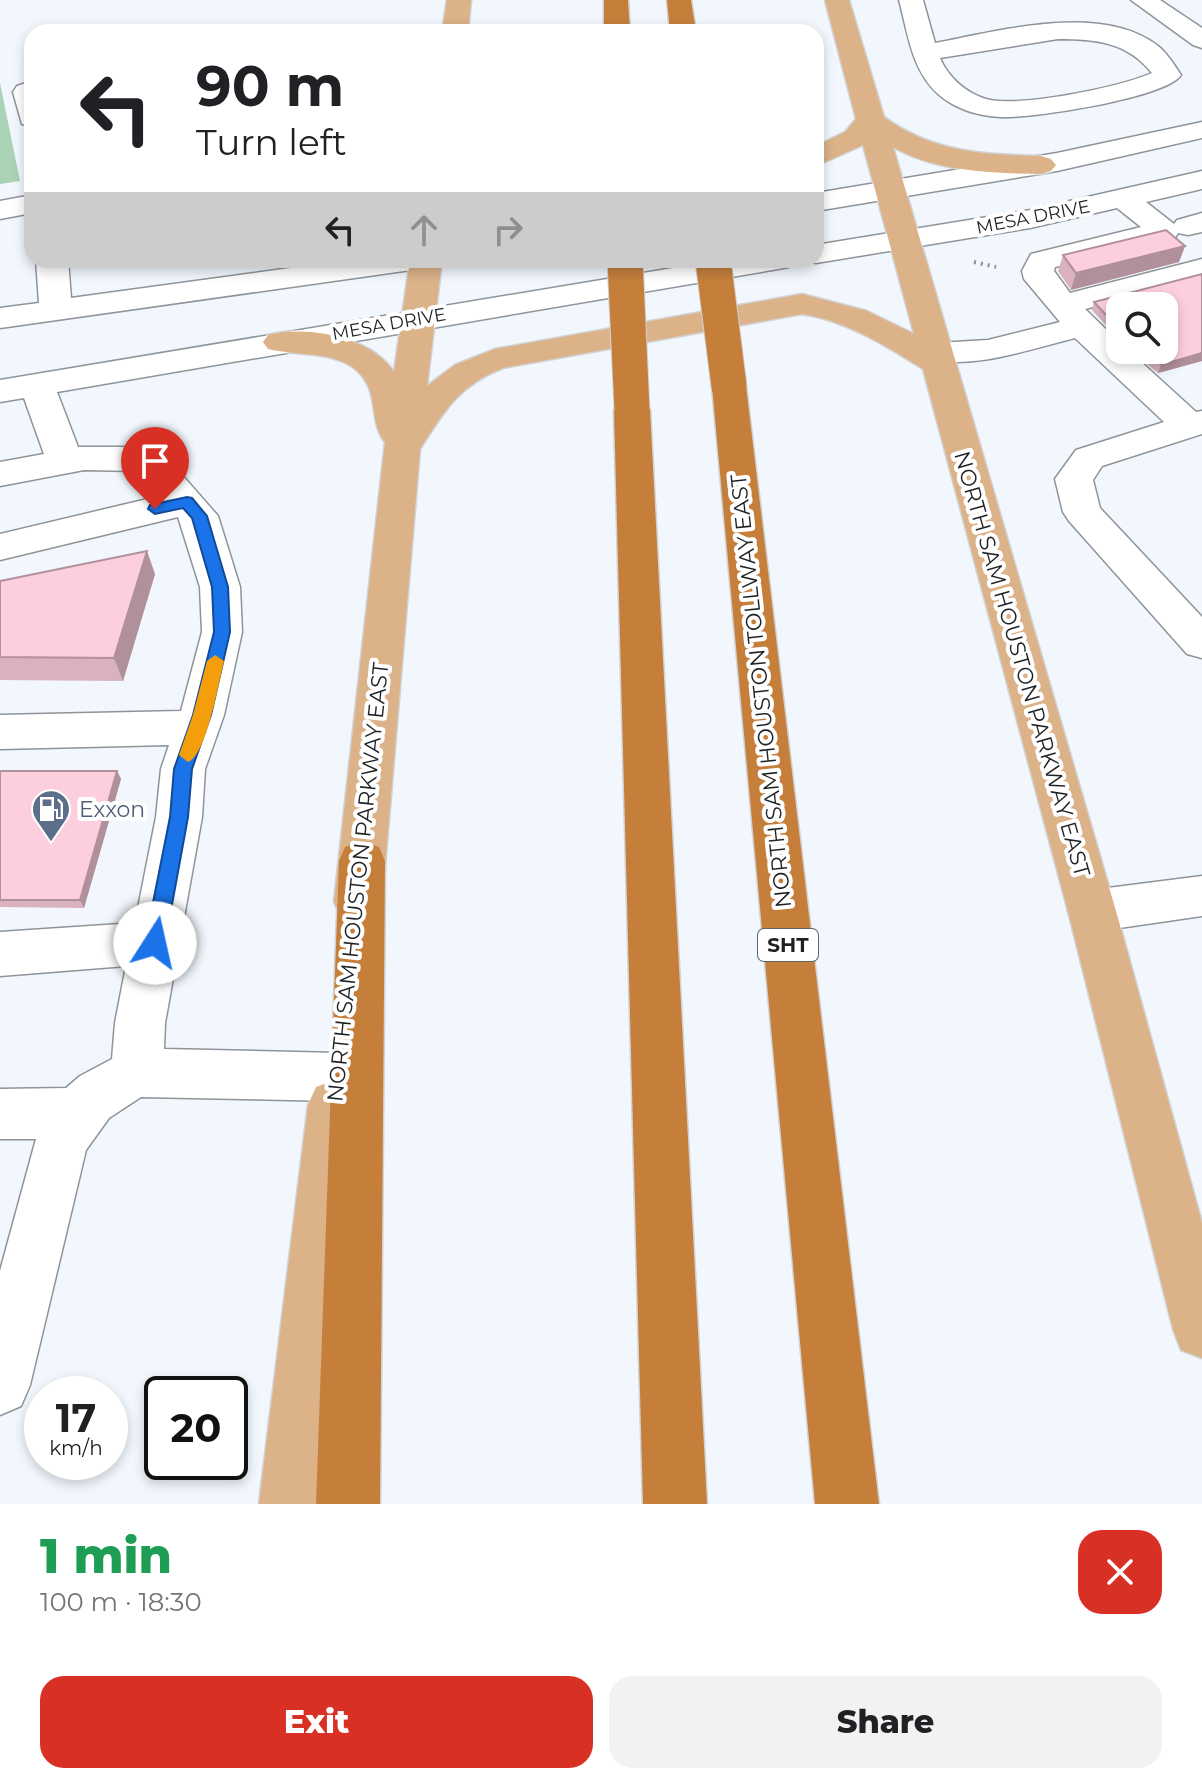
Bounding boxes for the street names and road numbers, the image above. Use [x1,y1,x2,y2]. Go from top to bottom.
street label: MESA DRIVE [974,195,1092,239]
street label: MESA DRIVE [330,303,448,345]
street label: NORTH SAM HOUSTON PARKWAY EAST [948,448,1096,880]
street label: NORTH SAM HOUSTON TOLLWAY EAST [725,472,797,909]
street label: NORTH SAM HOUSTON PARKWAY EAST [321,661,395,1103]
road number: SHT [758,929,818,961]

